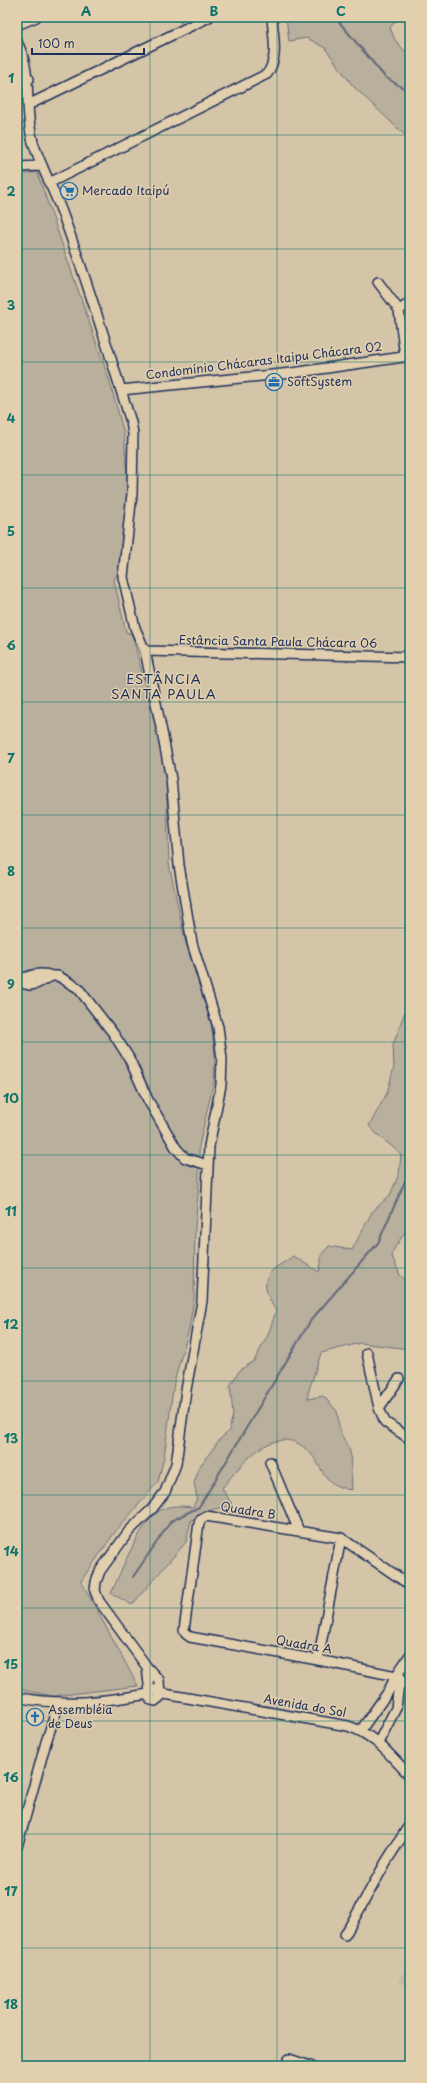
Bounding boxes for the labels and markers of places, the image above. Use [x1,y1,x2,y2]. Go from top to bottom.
supermarket icon: Mercado Itaipú [59,181,79,201]
place label: Mercado Itaipú [82,181,169,199]
office icon: SoftSystem [264,372,284,392]
place label: SoftSystem [287,372,352,390]
place label: Assembléia de Deus [48,1700,113,1732]
church icon: Assembléia de Deus [25,1707,45,1727]

